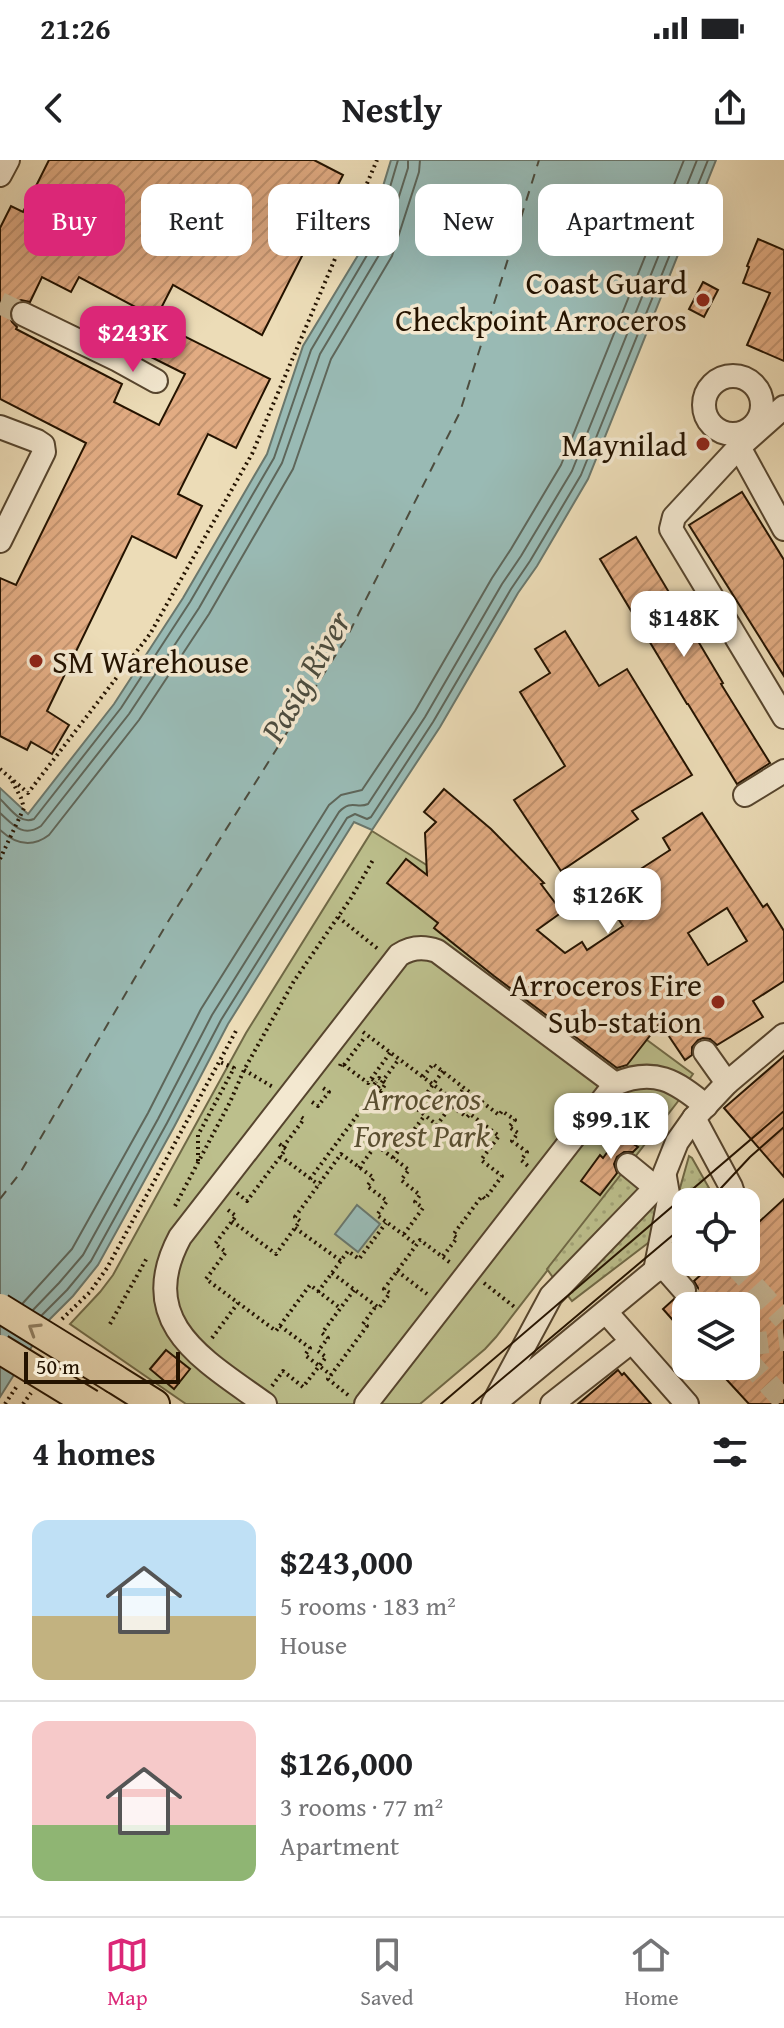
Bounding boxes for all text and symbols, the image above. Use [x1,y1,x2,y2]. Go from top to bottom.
text: 21:26 [40,6,111,50]
text: Nestly [342,82,442,135]
icon: back [32,86,76,130]
icon: share [708,86,752,130]
chip: Buy [24,184,125,256]
chip: Rent [141,184,252,256]
chip: Filters [268,184,399,256]
chip: New [415,184,522,256]
chip: Apartment [538,184,723,256]
place label: Coast Guard Checkpoint Arroceros [395,259,687,343]
marker: Coast Guard Checkpoint Arroceros [694,291,712,309]
pin: $243K [77,306,189,374]
text: $243K [98,312,168,351]
place label: Maynilad [562,421,687,468]
marker: Maynilad [694,435,712,453]
pin: $148K [628,591,740,659]
text: $148K [649,597,719,636]
water label: Pasig River [247,600,363,751]
place label: SM Warehouse [52,638,249,685]
marker: SM Warehouse [27,652,45,670]
pin: $126K [552,868,664,936]
text: $126K [573,874,643,913]
place label: Arroceros Fire Sub-station [510,961,702,1045]
marker: Arroceros Fire Sub-station [709,993,727,1011]
park label: Arroceros Forest Park [353,1075,490,1159]
pin: $99.1K [546,1093,676,1161]
text: $99.1K [572,1099,650,1138]
map controls [672,1188,760,1380]
button: locate [672,1188,760,1276]
button: layers [672,1292,760,1380]
one-way arrow [28,1323,42,1338]
scale bar [24,1348,180,1384]
text: 50 m [36,1350,80,1382]
text: 4 homes [32,1428,156,1477]
icon: filters [708,1430,752,1474]
text: $243,000 [280,1537,413,1586]
icon: home [96,1552,192,1648]
text: 5 rooms · 183 m² [280,1586,456,1625]
text: House [280,1625,347,1664]
text: $126,000 [280,1738,413,1787]
icon: home [96,1753,192,1849]
text: 3 rooms · 77 m² [280,1787,443,1826]
text: Apartment [280,1826,399,1865]
tab: Map [105,1933,149,2013]
tab: Saved [360,1933,414,2013]
tab: Home [624,1933,679,2013]

